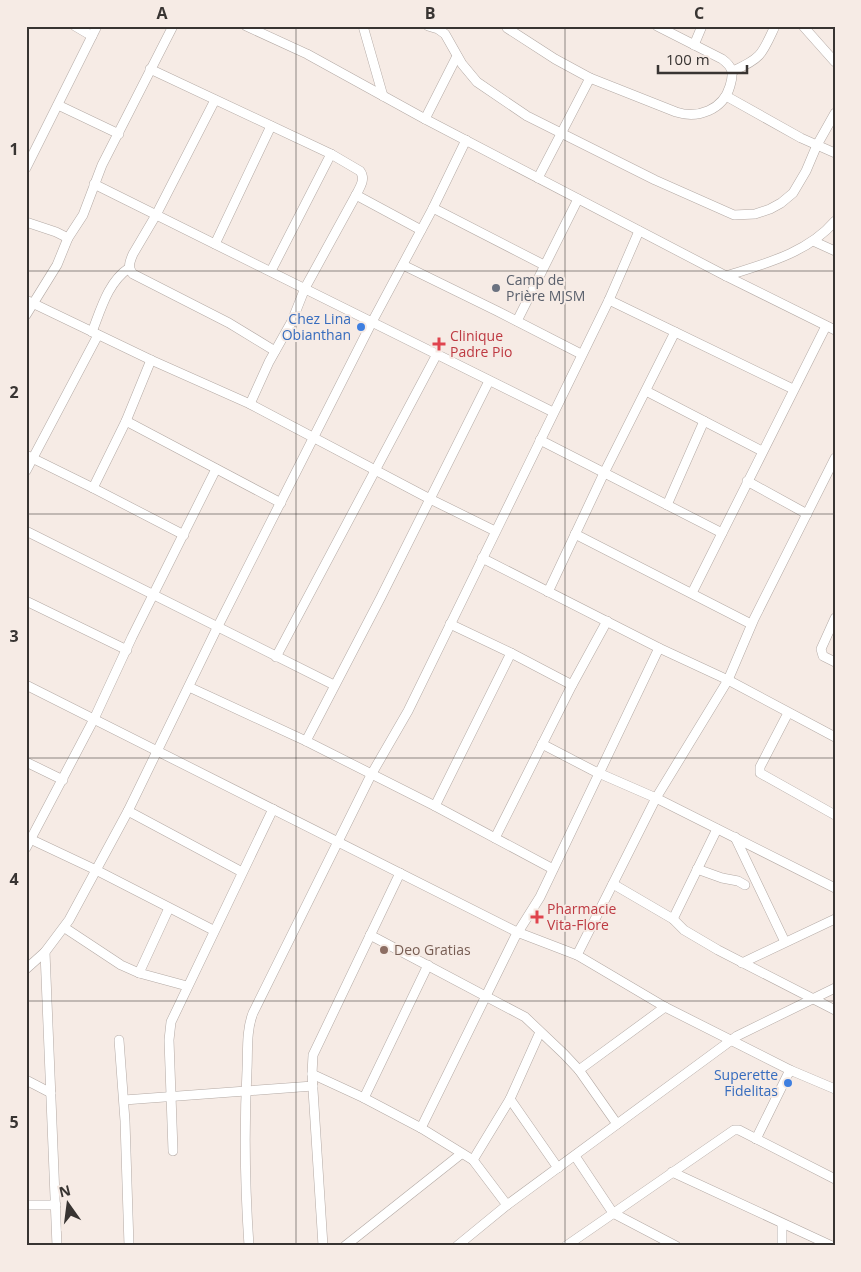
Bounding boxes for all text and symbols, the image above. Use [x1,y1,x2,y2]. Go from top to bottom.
text: A [156,2,168,24]
text: B [425,2,435,24]
text: C [694,2,704,24]
scale bar [658,42,747,74]
text: 100 m [666,49,710,69]
text: 1 [9,138,19,160]
place label: Camp de Prière MJSM [506,270,585,305]
marker: Camp de Prière MJSM [490,282,502,294]
place label: Chez Lina Obianthan [282,309,351,344]
marker: Chez Lina Obianthan [355,321,367,333]
place label: Clinique Padre Pio [450,326,512,361]
marker: Clinique Padre Pio [432,337,446,351]
text: 2 [9,381,19,403]
text: 3 [9,625,19,647]
text: 4 [9,868,19,890]
place label: Pharmacie Vita-Flore [547,899,616,934]
marker: Pharmacie Vita-Flore [531,911,543,923]
place label: Deo Gratias [394,940,471,959]
marker: Deo Gratias [378,944,390,956]
place label: Superette Fidelitas [714,1065,778,1100]
marker: Superette Fidelitas [782,1077,794,1089]
text: 5 [9,1111,19,1133]
north arrow [42,1180,92,1230]
text: N [57,1180,73,1201]

